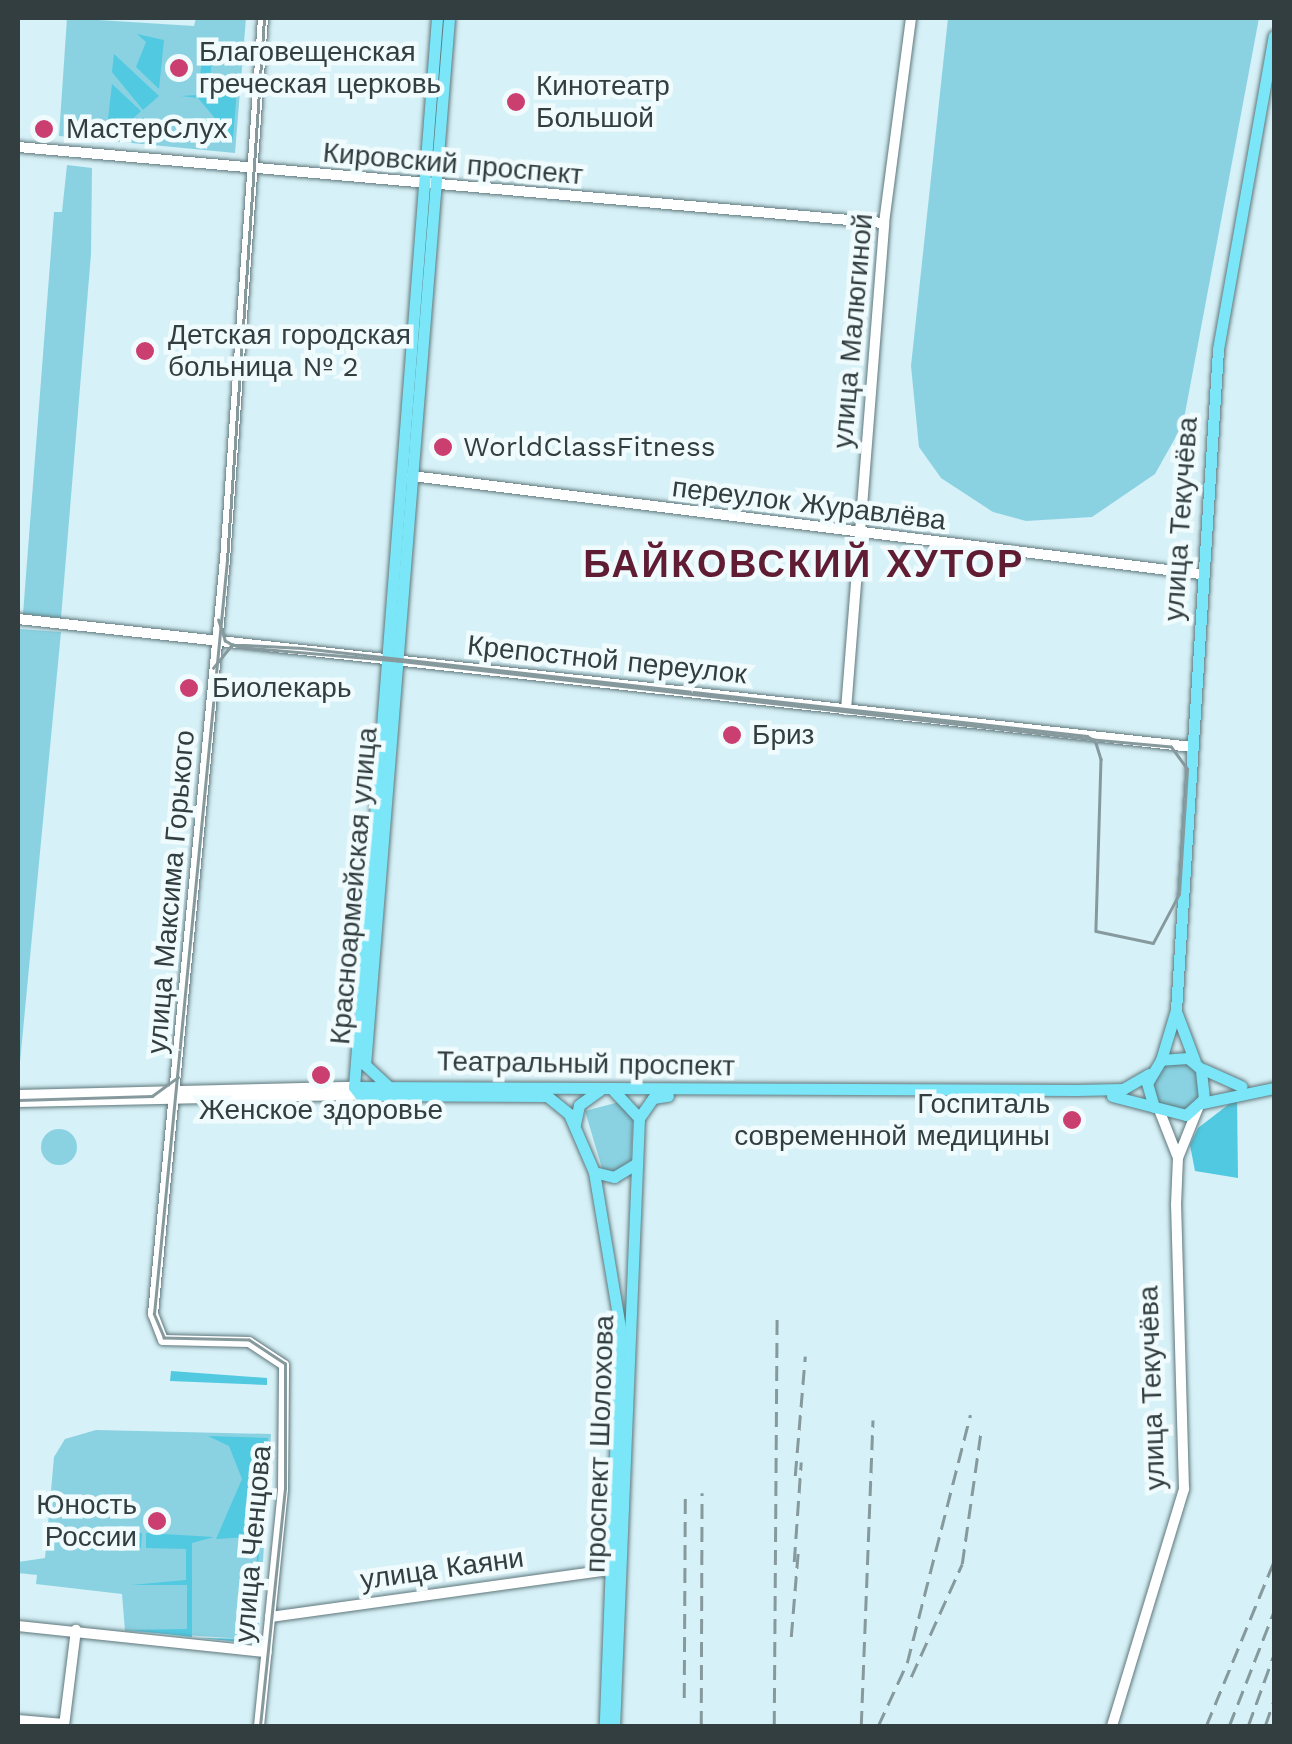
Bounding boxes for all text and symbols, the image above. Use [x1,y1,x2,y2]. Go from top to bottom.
place label: Благовещенская греческая церковь [199,35,441,101]
marker: Благовещенская греческая церковь [168,57,190,79]
place label: Кинотеатр Большой [536,69,670,135]
marker: Кинотеатр Большой [505,91,527,113]
place label: МастерСлух [66,112,227,146]
marker: МастерСлух [31,116,57,142]
street label: Кировский проспект [321,136,585,192]
street label: улица Малюгиной [826,212,880,450]
place label: Детская городская больница № 2 [168,318,411,384]
marker: Детская городская больница № 2 [132,338,158,364]
street label: улица Текучёва [1157,416,1205,622]
place label: WorldClassFitness [463,430,716,464]
marker: WorldClassFitness [432,436,454,458]
street label: переулок Журавлёва [670,471,948,537]
district label: БАЙКОВСКИЙ ХУТОР [583,542,1025,588]
street label: Крепостной переулок [466,629,748,691]
place label: Биолекарь [212,671,351,705]
marker: Биолекарь [176,675,202,701]
place label: Бриз [752,718,814,752]
marker: Бриз [721,724,743,746]
street label: Красноармейская улица [323,726,385,1046]
street label: улица Максима Горького [140,729,202,1055]
street label: Театральный проспект [437,1045,735,1083]
marker: Женское здоровье [308,1062,334,1088]
place label: Госпиталь современной медицины [734,1087,1050,1153]
place label: Женское здоровье [199,1093,443,1127]
marker: Госпиталь современной медицины [1059,1107,1085,1133]
street label: улица Текучёва [1132,1285,1172,1491]
street label: проспект Шолохова [579,1315,621,1573]
street label: улица Ченцова [228,1444,278,1644]
place label: Юность России [36,1488,137,1554]
marker: Юность России [146,1510,168,1532]
street label: улица Каяни [358,1541,526,1597]

